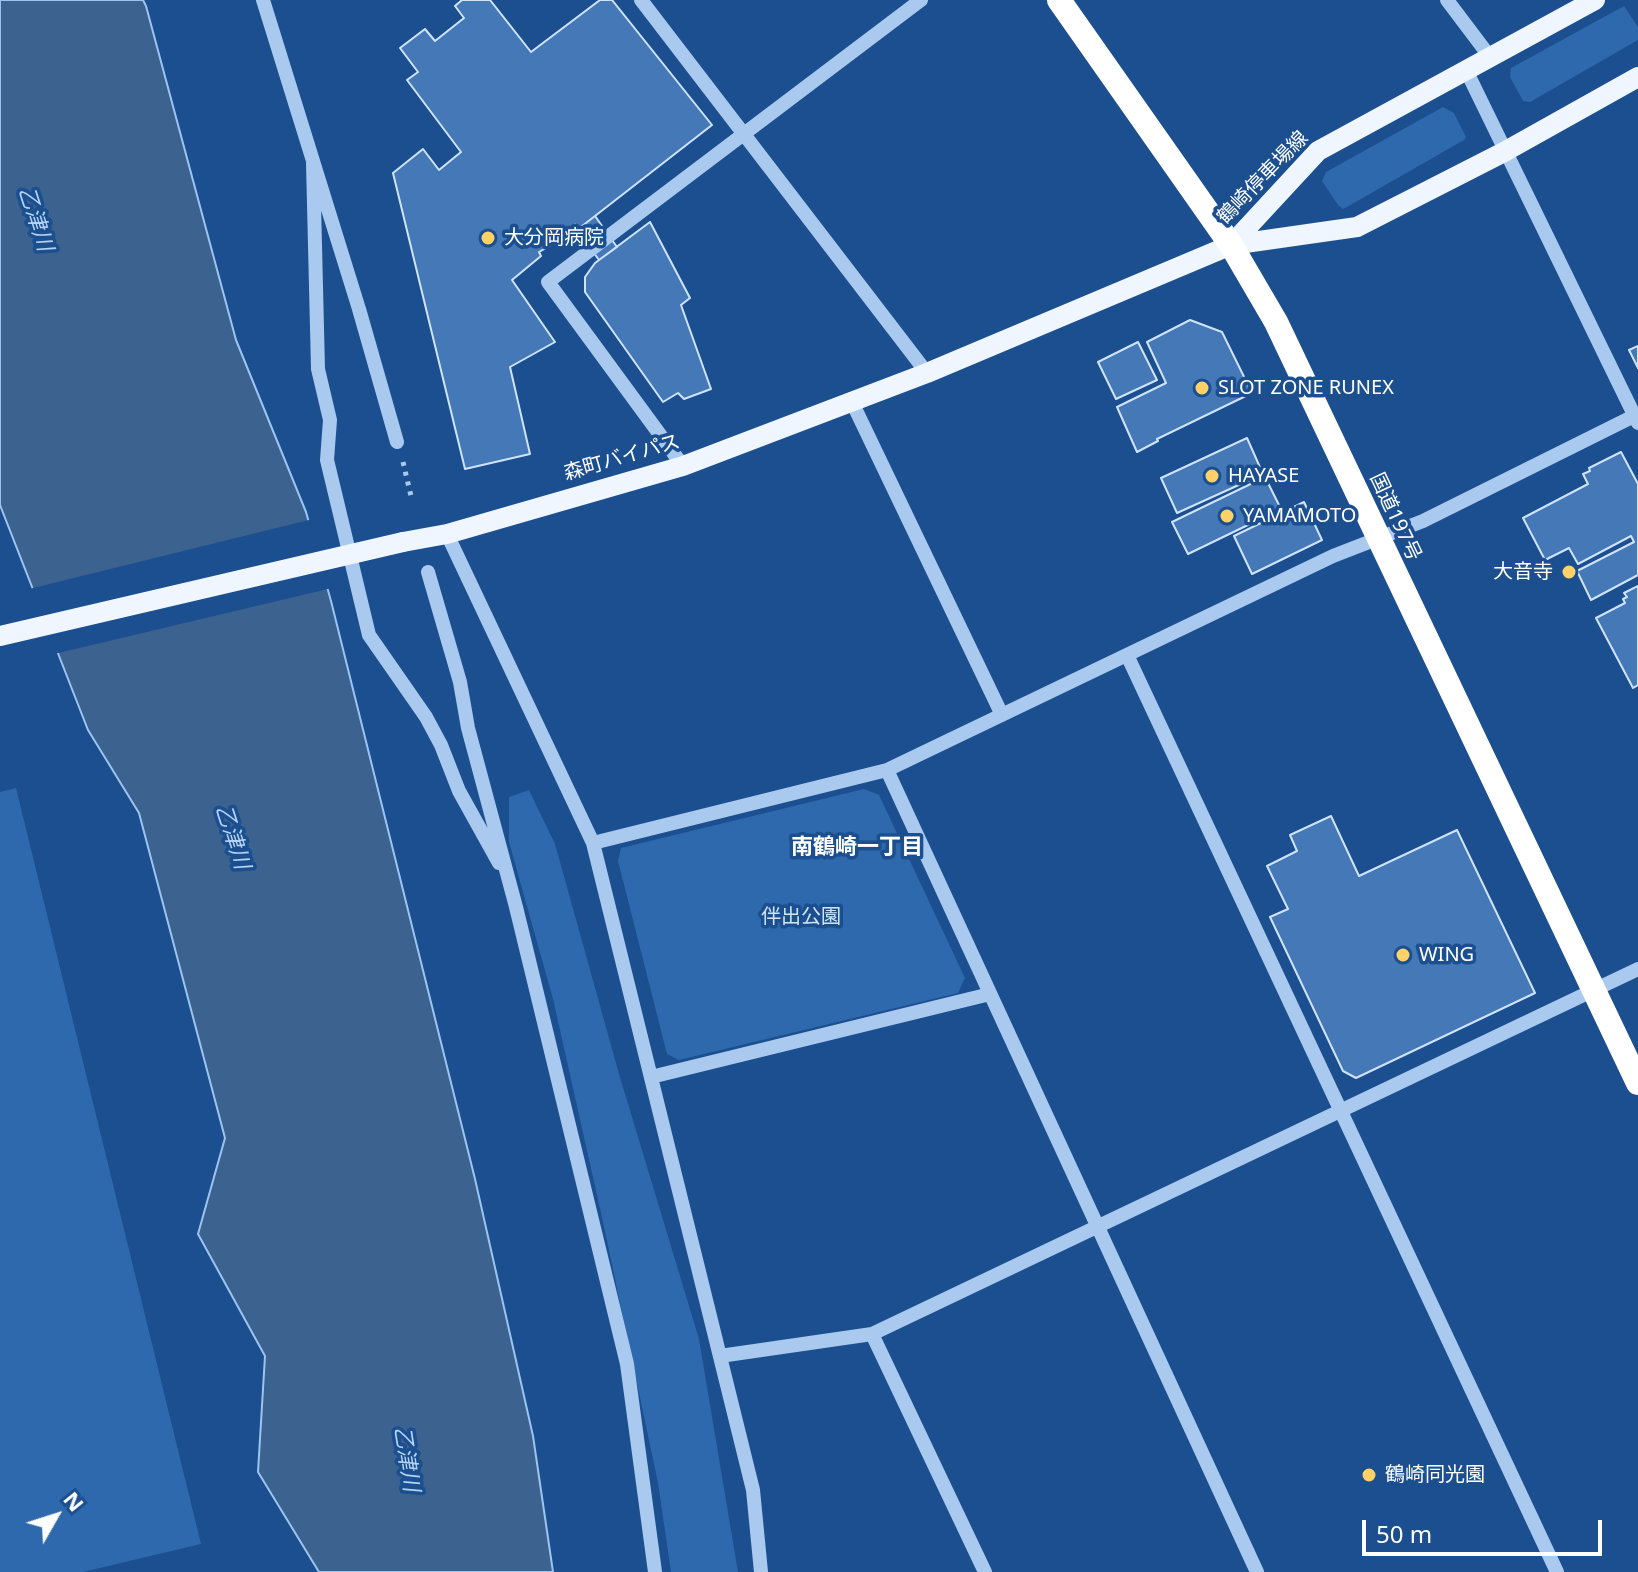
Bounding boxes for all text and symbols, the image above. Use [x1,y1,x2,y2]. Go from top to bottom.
street label: 鶴崎停車場線 [1213,127,1313,229]
water label: 乙津川 [12,184,58,254]
place label: 大分岡病院 [504,226,604,250]
marker: 大分岡病院 [479,229,497,247]
place label: SLOT ZONE RUNEX [1218,376,1394,400]
marker: SLOT ZONE RUNEX [1193,379,1211,397]
street label: 森町バイパス [561,430,683,486]
place label: HAYASE [1228,464,1299,488]
marker: HAYASE [1203,467,1221,485]
street label: 国道197号 [1364,469,1426,565]
place label: YAMAMOTO [1243,504,1356,528]
marker: YAMAMOTO [1218,507,1236,525]
place label: 大音寺 [1493,560,1553,584]
marker: 大音寺 [1560,563,1578,581]
water label: 乙津川 [209,802,255,872]
district label: 南鶴崎一丁目 [791,835,923,861]
park label: 伴出公園 [761,905,841,929]
place label: WING [1419,943,1474,967]
marker: WING [1394,946,1412,964]
water label: 乙津川 [388,1424,424,1494]
place label: 鶴崎同光園 [1385,1463,1485,1487]
marker: 鶴崎同光園 [1360,1466,1378,1484]
north arrow [16,1476,96,1556]
text: N [57,1484,92,1517]
scale bar [1366,1504,1606,1554]
text: 50 m [1376,1517,1432,1550]

